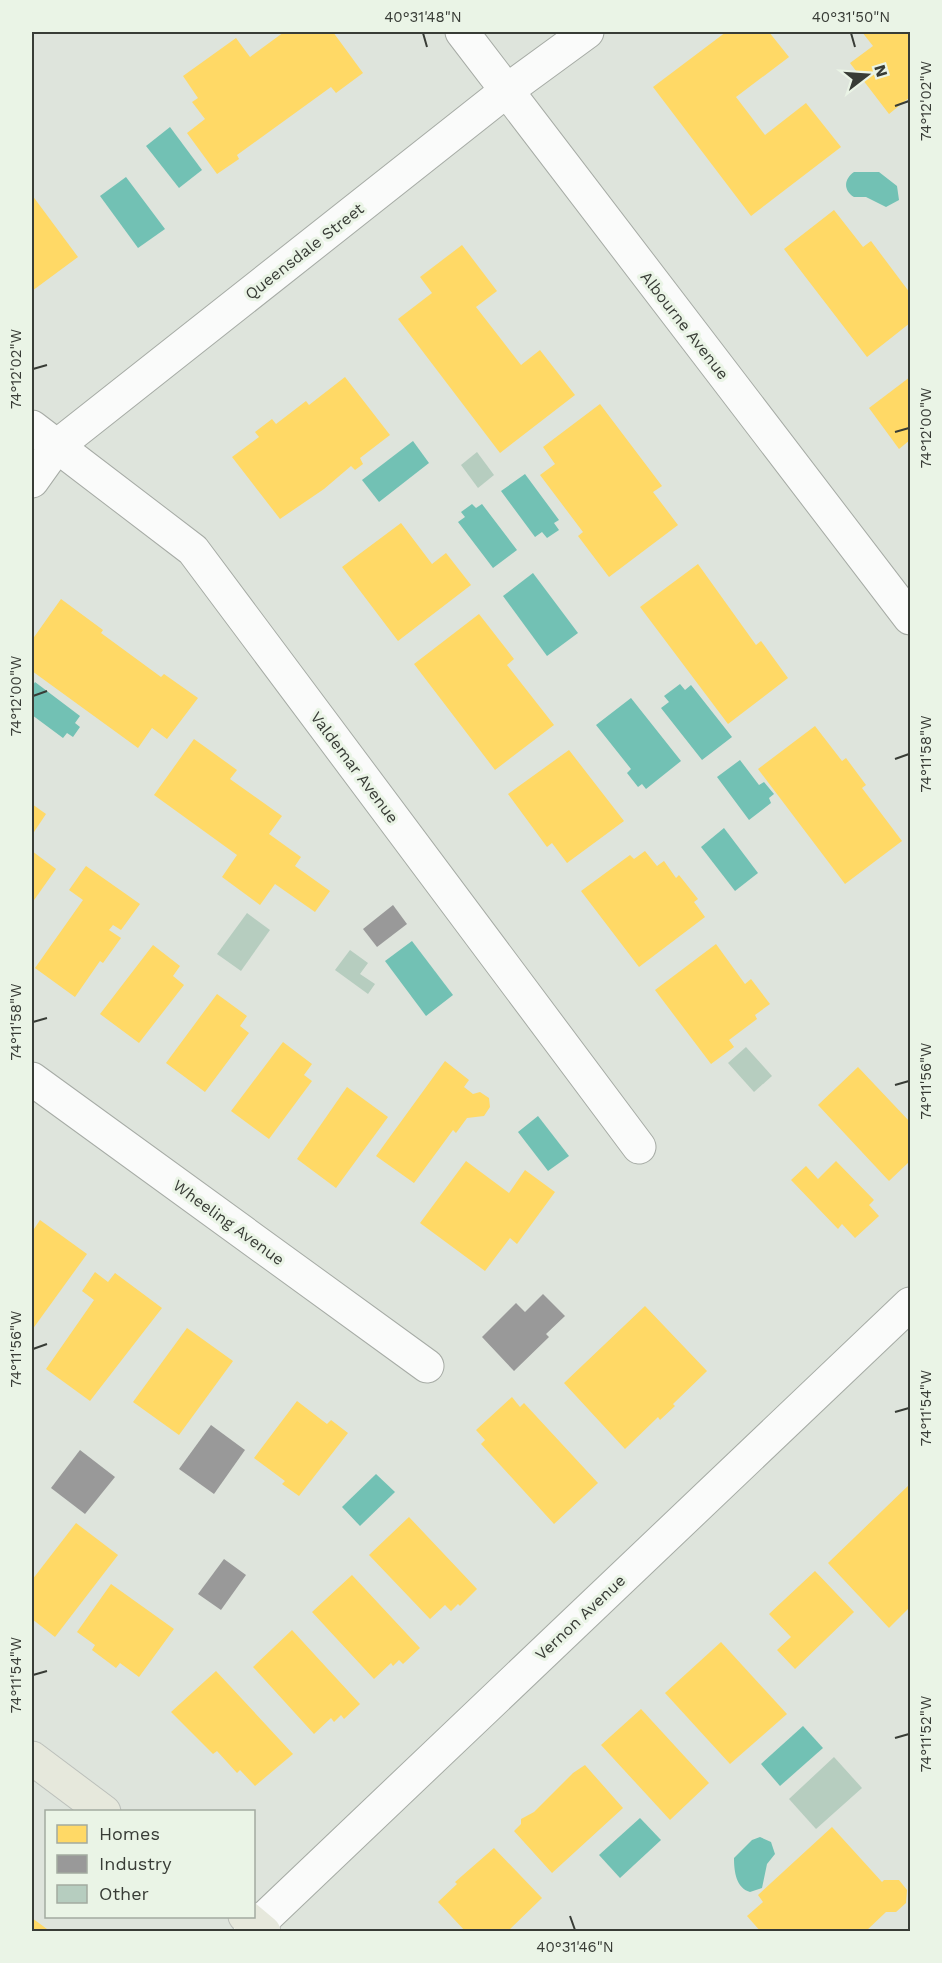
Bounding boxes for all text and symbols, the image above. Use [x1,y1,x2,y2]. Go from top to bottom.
text: 40°31'48"N [384,8,462,26]
text: 40°31'50"N [812,8,890,26]
north arrow [837,45,897,105]
text: 74°12'02"W [917,61,935,141]
text: N [870,62,892,79]
street label: Queensdale Street [241,199,368,304]
street label: Albourne Avenue [636,267,733,383]
text: 74°12'02"W [7,329,25,409]
text: 74°12'00"W [917,388,935,468]
text: 74°12'00"W [7,656,25,736]
street label: Valdemar Avenue [307,708,403,827]
text: 74°11'58"W [917,715,935,793]
text: 74°11'58"W [7,983,25,1061]
text: 74°11'56"W [917,1043,935,1120]
street label: Wheeling Avenue [169,1176,288,1269]
text: 74°11'56"W [7,1311,25,1388]
text: 74°11'54"W [917,1370,935,1446]
street label: Vernon Avenue [531,1571,629,1664]
text: 74°11'54"W [7,1637,25,1713]
text: 74°11'52"W [917,1696,935,1772]
legend [45,1810,255,1918]
text: Homes [99,1823,160,1844]
text: Industry [99,1853,172,1874]
text: Other [99,1883,149,1904]
text: 40°31'46"N [536,1938,614,1956]

